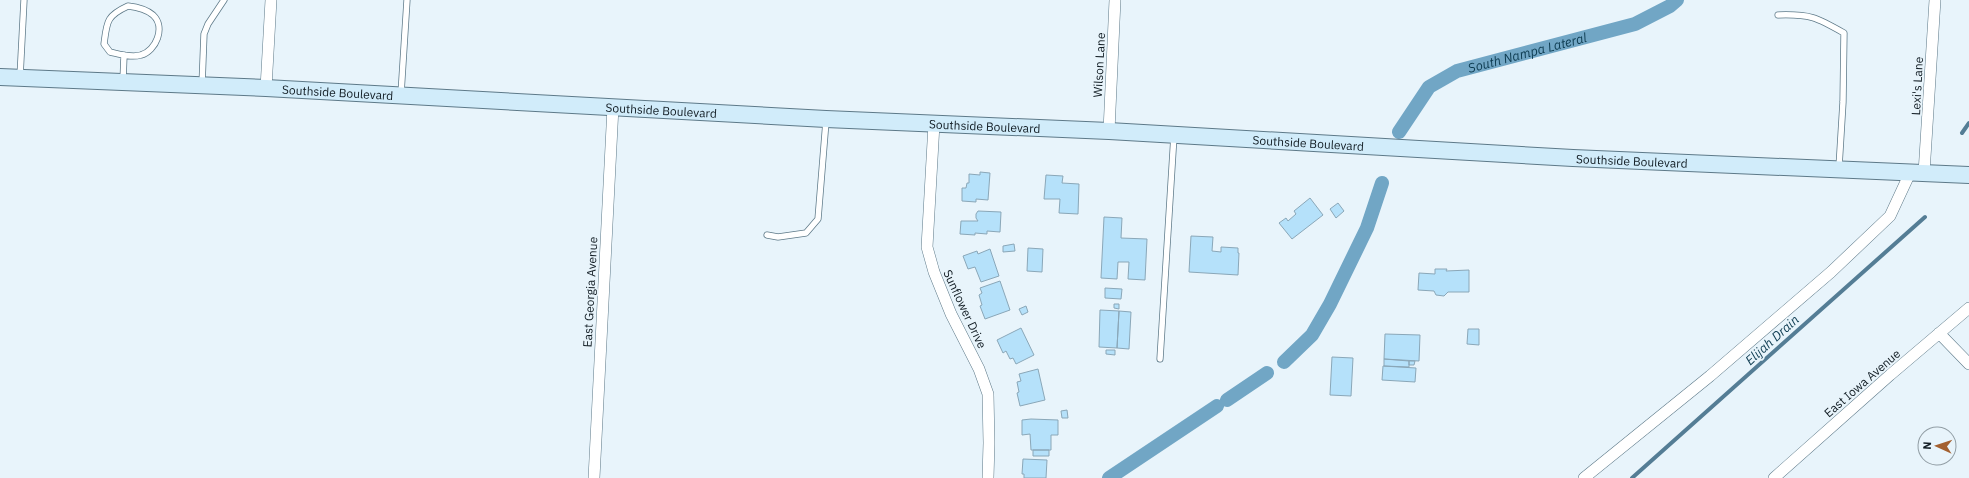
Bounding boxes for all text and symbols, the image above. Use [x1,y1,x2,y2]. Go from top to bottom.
water label: South Nampa Lateral [1466,28,1589,76]
street label: Wilson Lane [1090,32,1108,98]
street label: Lexi's Lane [1908,56,1926,116]
street label: Southside Boulevard [282,81,394,103]
street label: Southside Boulevard [605,99,717,120]
street label: Southside Boulevard [929,116,1041,136]
street label: Southside Boulevard [1252,132,1364,153]
street label: Southside Boulevard [1576,151,1688,170]
street label: East Georgia Avenue [580,236,600,348]
street label: Sunflower Drive [940,267,990,351]
water label: Elijah Drain [1741,311,1803,369]
street label: East Iowa Avenue [1821,346,1903,420]
north arrow [1917,426,1957,466]
text: N [1920,441,1934,450]

